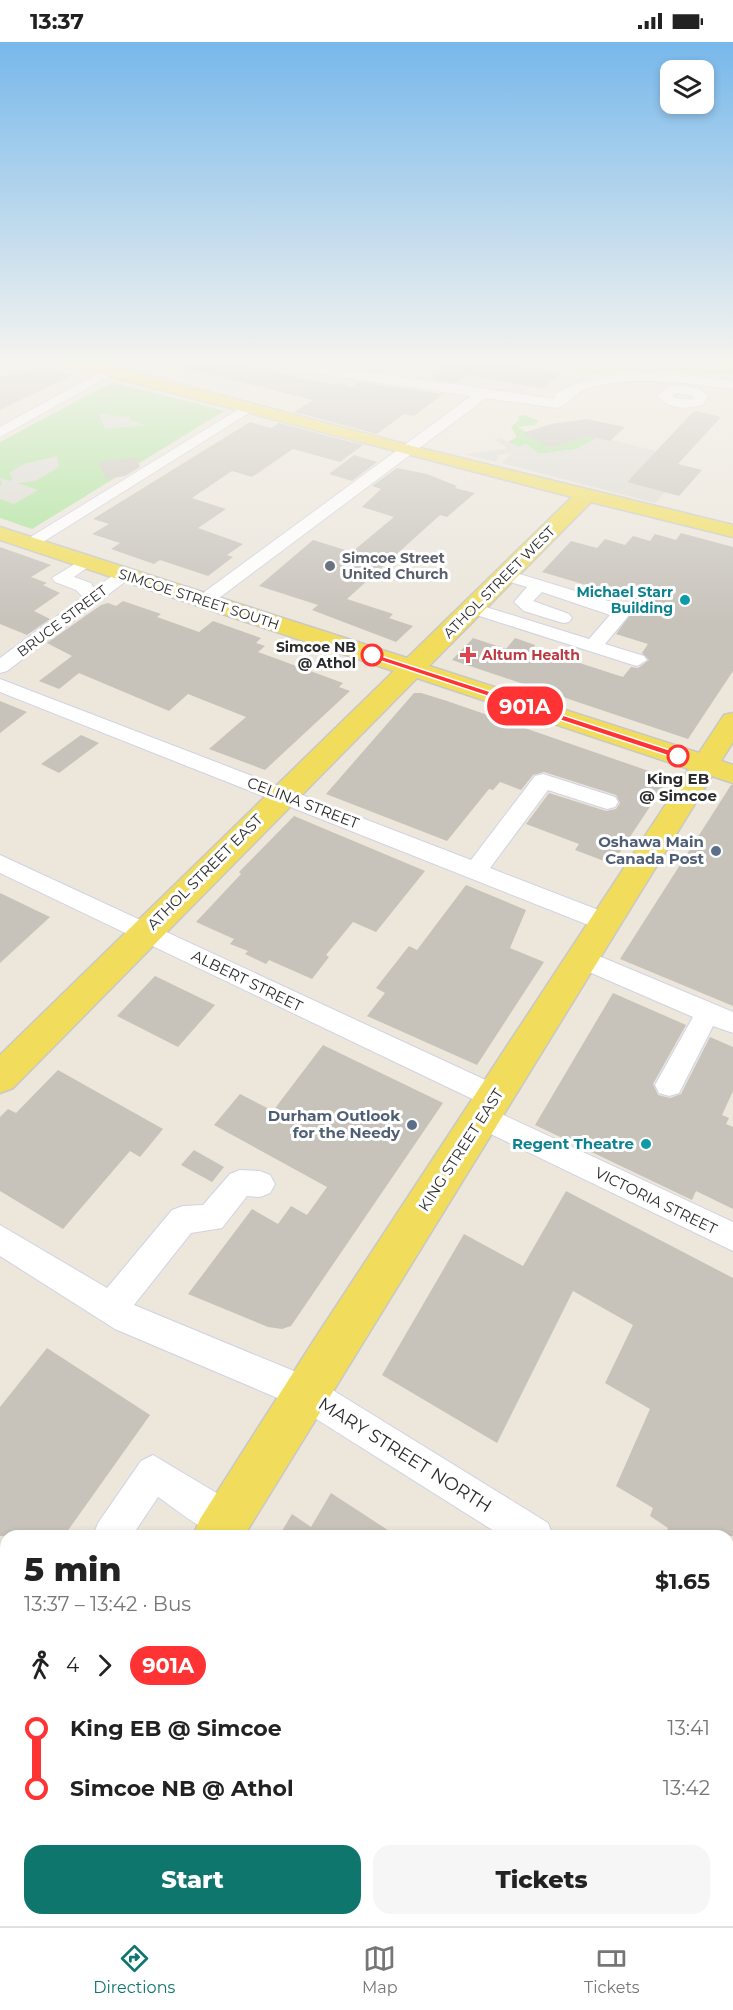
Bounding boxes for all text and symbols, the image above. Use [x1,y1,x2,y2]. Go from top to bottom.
text: 13:37 [30,8,84,35]
map controls [660,60,714,114]
button: layers [660,60,714,114]
street label: ATHOL STREET WEST [439,522,559,642]
place label: Simcoe Street United Church [342,549,449,583]
marker: Simcoe Street United Church [323,559,337,573]
street label: SIMCOE STREET SOUTH [116,564,282,634]
street label: BRUCE STREET [13,581,111,661]
place label: Michael Starr Building [576,583,673,617]
marker: Michael Starr Building [678,593,692,607]
place label: Simcoe NB @ Athol [276,638,356,672]
marker: Simcoe NB @ Athol [361,644,383,666]
marker: Altum Health [459,646,477,664]
place label: Altum Health [481,646,580,664]
line badge: 901A [483,686,567,726]
text: 901A [499,694,551,719]
marker: King EB @ Simcoe [667,745,689,767]
place label: King EB @ Simcoe [639,769,717,805]
street label: CELINA STREET [245,772,362,833]
street label: ATHOL STREET EAST [143,810,267,934]
place label: Oshawa Main Canada Post [598,832,704,868]
marker: Oshawa Main Canada Post [709,844,723,858]
street label: ALBERT STREET [189,945,306,1016]
street label: KING STREET EAST [414,1084,508,1215]
place label: Durham Outlook for the Needy [268,1106,401,1142]
marker: Durham Outlook for the Needy [405,1118,419,1132]
place label: Regent Theatre [512,1134,634,1153]
marker: Regent Theatre [639,1137,653,1151]
street label: VICTORIA STREET [592,1163,721,1239]
street label: MARY STREET NORTH [314,1393,496,1517]
text: 5 min [24,1549,121,1589]
text: $1.65 [655,1568,710,1595]
text: 13:37 – 13:42 · Bus [24,1592,191,1616]
icon: walk [24,1649,57,1682]
icon: forward [88,1649,121,1682]
text: 4 [66,1653,79,1677]
text: 901A [142,1653,194,1678]
text: King EB @ Simcoe [70,1715,282,1742]
text: 13:41 [667,1716,710,1740]
text: Simcoe NB @ Athol [70,1775,294,1802]
text: 13:42 [663,1776,710,1800]
button: Start [24,1845,361,1914]
button: Tickets [373,1845,710,1914]
tab: Directions [93,1942,175,1997]
tab: Map [362,1942,397,1997]
tab: Tickets [584,1942,640,1997]

